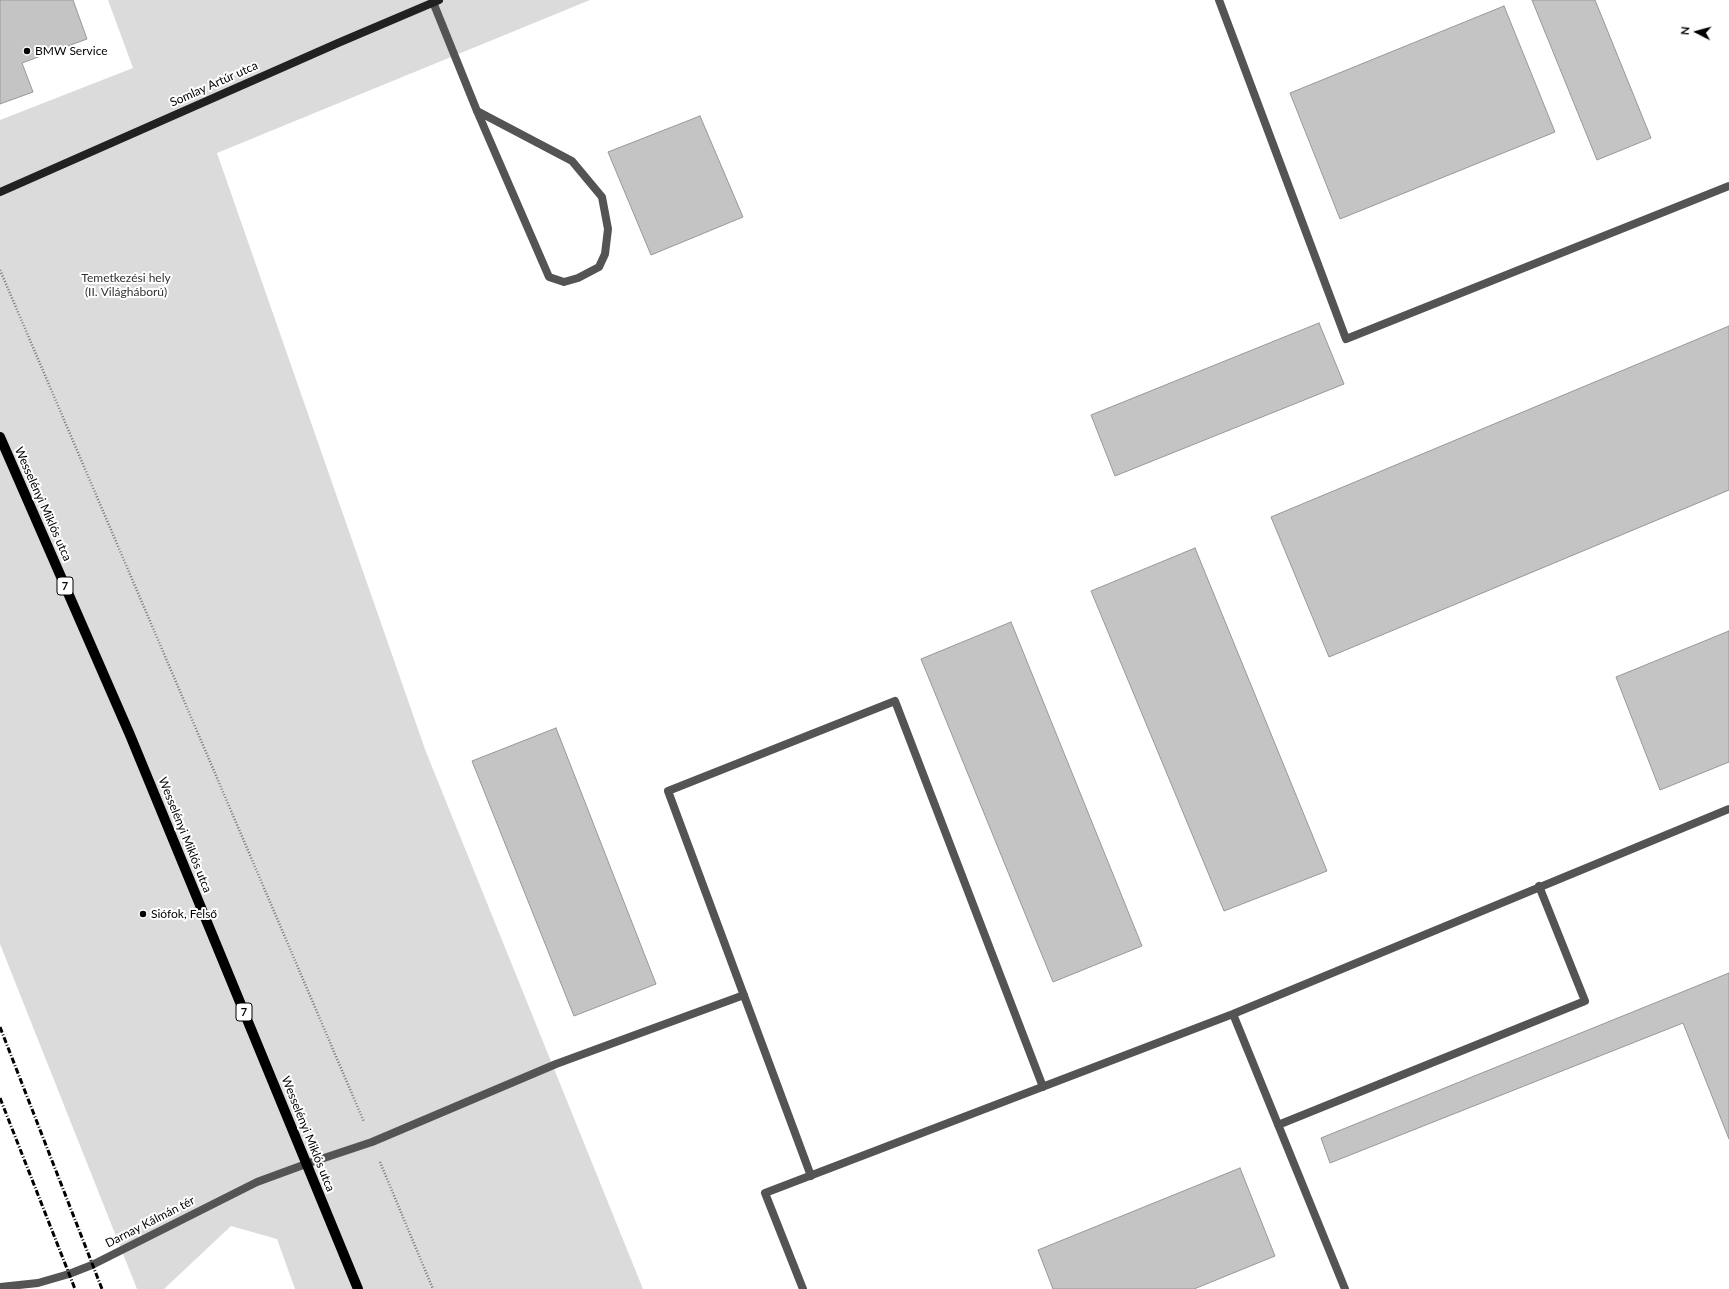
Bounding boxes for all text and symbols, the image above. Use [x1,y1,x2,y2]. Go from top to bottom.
north arrow [1677,12,1717,52]
text: N [1678,26,1691,36]
place label: BMW Service [35,44,108,58]
marker: BMW Service [22,46,32,56]
street label: Somlay Artúr utca [168,58,260,110]
park label: Temetkezési hely (II. Világháború) [81,271,171,299]
street label: Wesselényi Miklós utca [11,445,75,563]
road number: 7 [57,577,73,595]
street label: Wesselényi Miklós utca [155,775,215,895]
place label: Siófok, Felső [151,907,217,921]
marker: Siófok, Felső [138,909,148,919]
road number: 7 [236,1003,252,1021]
street label: Wesselényi Miklós utca [278,1074,338,1194]
street label: Darnay Kálmán tér [103,1193,197,1251]

